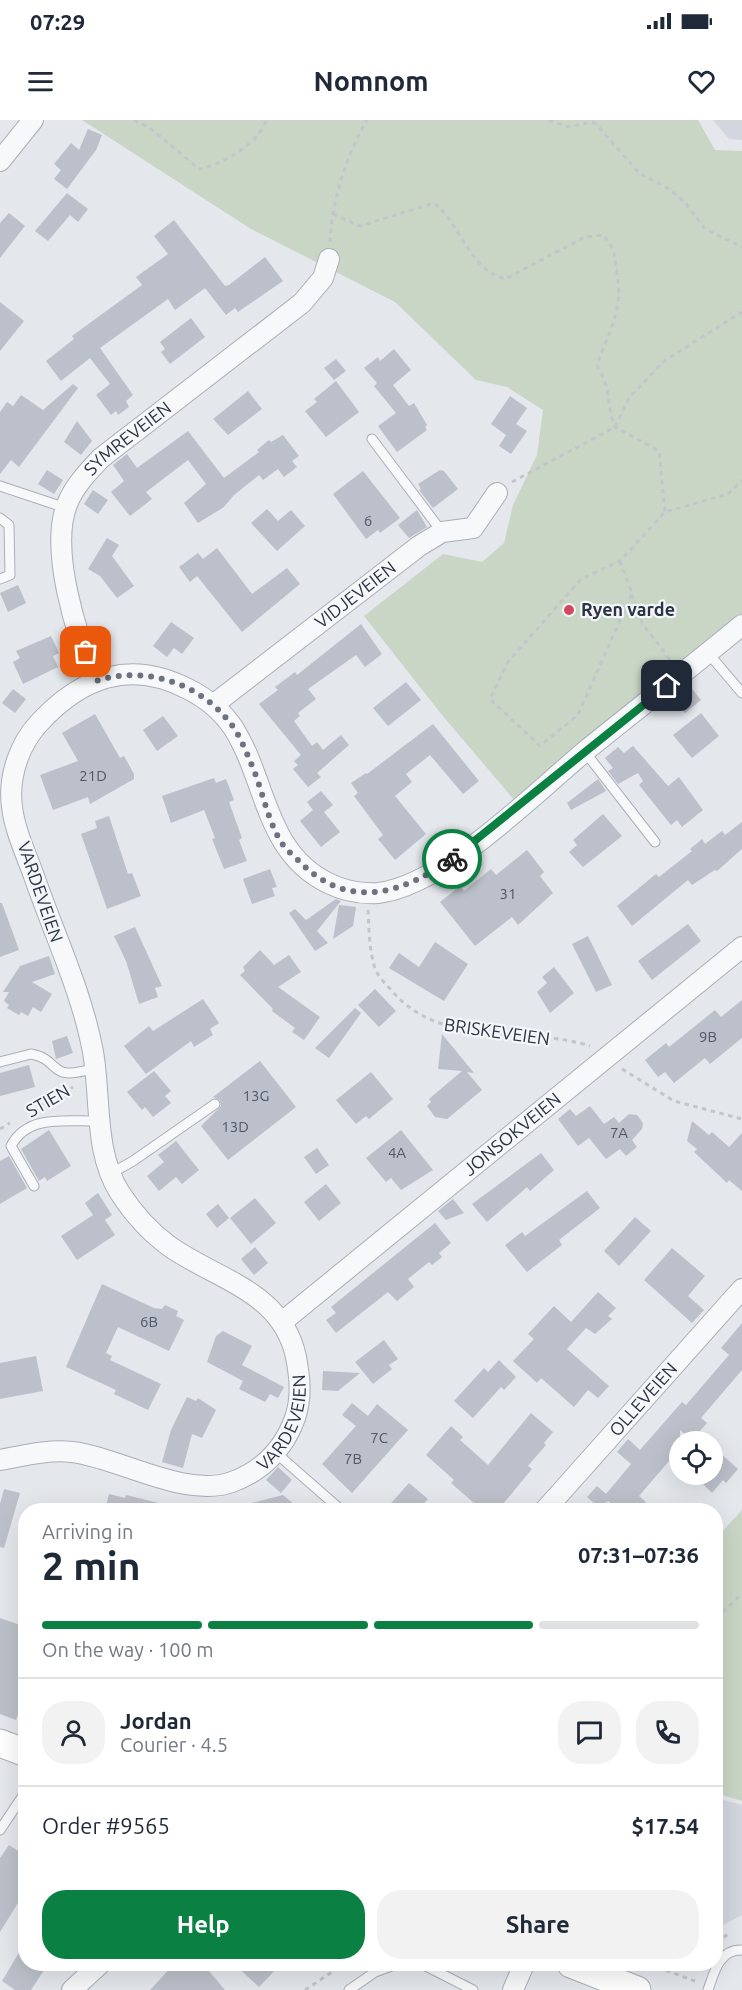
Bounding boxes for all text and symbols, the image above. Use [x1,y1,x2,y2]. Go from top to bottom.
text: 07:29 [30,9,85,34]
icon: menu [24,65,57,98]
icon: heart [685,65,718,98]
text: Nomnom [314,66,429,96]
street label: SYMREVEIEN [79,397,174,479]
house number: 6 [364,512,372,529]
street label: VIDJEVEIEN [311,557,399,632]
place label: Ryen varde [581,599,675,619]
marker: Ryen varde [562,603,576,617]
pin [60,626,111,677]
icon: bag [69,635,102,668]
pin [641,660,692,711]
icon: home [650,669,683,702]
house number: 21D [79,767,107,784]
courier [422,829,482,889]
street label: VARDEVEIEN [14,839,68,945]
icon: bike [436,843,469,876]
house number: 31 [500,885,516,902]
street label: BRISKEVEIEN [443,1014,551,1048]
house number: 9B [699,1028,717,1045]
street label: STIEN [22,1080,73,1121]
house number: 13G [243,1087,269,1104]
street label: JONSOKVEIEN [459,1088,564,1179]
house number: 13D [221,1118,249,1135]
house number: 7A [610,1124,628,1141]
house number: 4A [388,1144,406,1161]
house number: 6B [140,1313,158,1330]
street label: OLLEVEIEN [605,1358,681,1440]
street label: VARDEVEIEN [253,1374,309,1474]
house number: 7C [370,1429,388,1446]
map controls [669,1431,723,1485]
button: locate [669,1431,723,1485]
house number: 7B [344,1450,362,1467]
text: Arriving in [42,1520,133,1543]
text: 07:31–07:36 [578,1542,699,1567]
text: 2 min [42,1544,141,1587]
text: On the way · 100 m [42,1638,214,1661]
button: person [42,1701,105,1764]
button: chat [558,1701,621,1764]
button: phone [636,1701,699,1764]
text: Jordan [120,1708,192,1733]
text: Courier · 4.5 [120,1733,228,1756]
text: Order #9565 [42,1813,170,1838]
text: $17.54 [632,1813,699,1838]
button: Help [42,1890,365,1959]
button: Share [377,1890,699,1959]

